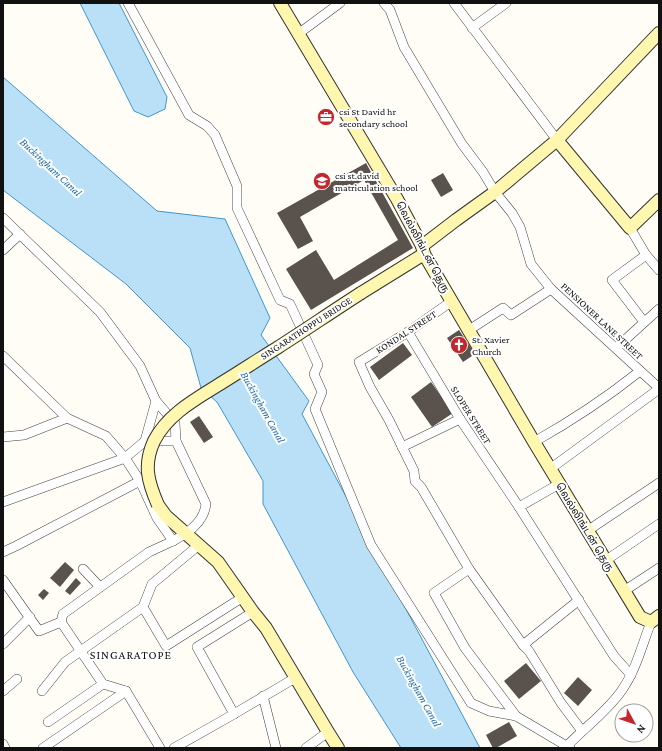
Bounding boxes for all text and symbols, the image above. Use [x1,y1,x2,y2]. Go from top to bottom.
place label: csi St David hr secondary school [339,106,408,129]
office icon: csi St David hr secondary school [316,107,336,127]
water label: Buckingham Canal [17,136,84,199]
place label: csi st.david matriculation school [335,170,418,193]
school or university icon: csi st.david matriculation school [312,171,332,191]
street label: வெல்லிங்டன் தெரு [393,200,452,295]
street label: PENSIONER LANE STREET [559,280,645,362]
street label: SINGARATHOPPU BRIDGE [258,294,354,362]
street label: KONDAL STREET [374,308,439,356]
place label: St. Xavier Church [472,334,510,357]
church icon: St. Xavier Church [449,335,469,355]
water label: Buckingham Canal [238,369,288,445]
street label: SLOPER STREET [449,384,493,446]
street label: வெல்லிங்டன் தெரு [553,481,616,574]
district label: SINGARATOPE [90,648,172,662]
water label: Buckingham Canal [394,653,444,729]
north arrow [614,703,654,743]
text: N [634,723,649,737]

